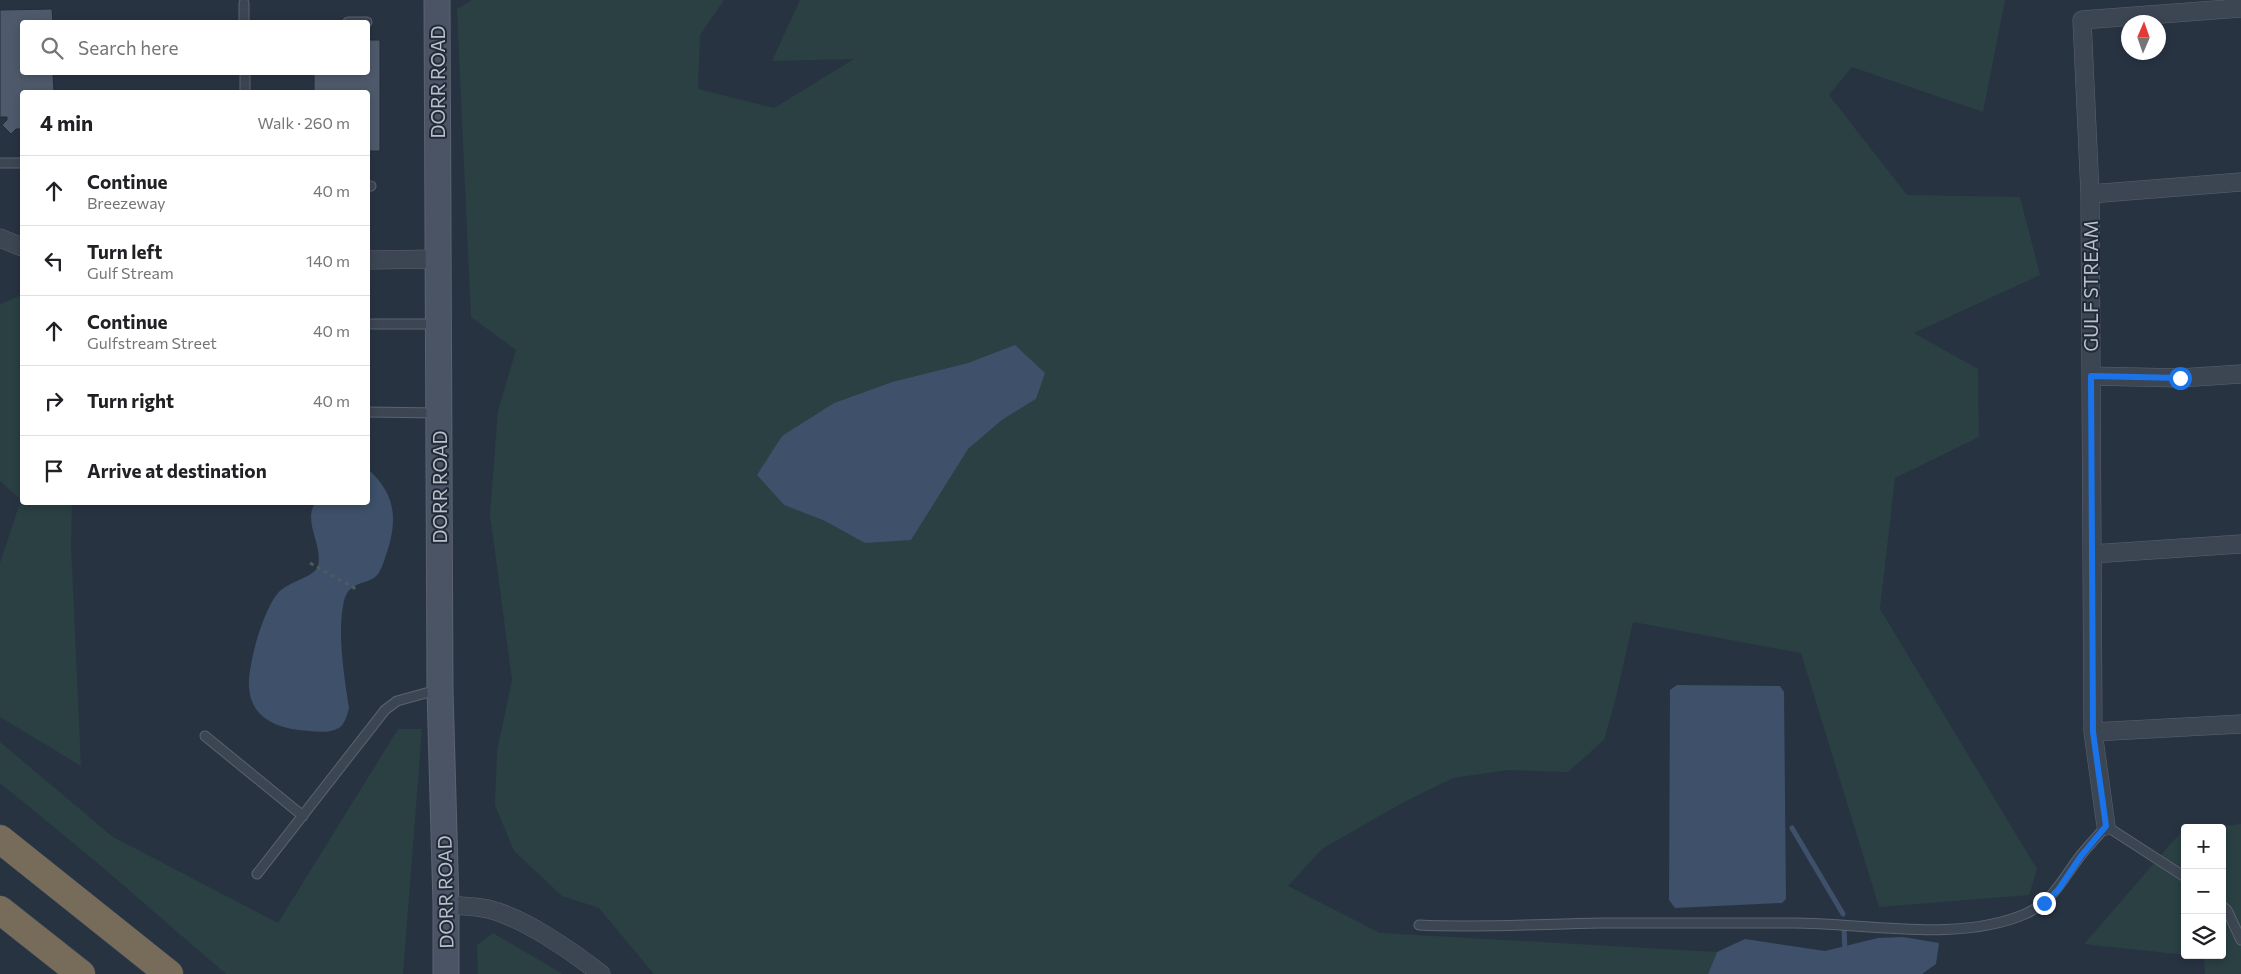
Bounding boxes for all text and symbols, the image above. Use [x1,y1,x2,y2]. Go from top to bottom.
north arrow [2121,15,2166,60]
search box [20,20,370,75]
street label: DORR ROAD [426,25,449,139]
icon: search [38,34,66,62]
text: Search here [78,36,178,59]
text: 4 min [40,110,93,135]
text: Walk · 260 m [258,113,350,132]
text: Continue [87,170,167,193]
icon: ahead [40,177,68,205]
text: 40 m [313,181,350,200]
text: Breezeway [87,193,166,212]
street label: GULF STREAM [2079,220,2102,352]
text: Turn left [87,240,162,263]
icon: left [40,247,68,275]
text: 140 m [306,251,350,270]
text: Gulf Stream [87,263,174,282]
text: Continue [87,310,167,333]
icon: ahead [40,317,68,345]
text: 40 m [313,321,350,340]
text: Gulfstream Street [87,333,217,352]
route start [2169,367,2192,390]
icon: right [40,387,68,415]
text: Turn right [87,389,174,412]
text: 40 m [313,391,350,410]
street label: DORR ROAD [428,430,451,544]
icon: arrive [40,457,68,485]
text: Arrive at destination [87,459,267,482]
map controls [2181,824,2226,959]
button: + [2181,824,2226,869]
street label: DORR ROAD [433,835,457,949]
button: − [2181,869,2226,914]
route end [2033,892,2056,915]
button: layers [2181,914,2226,959]

